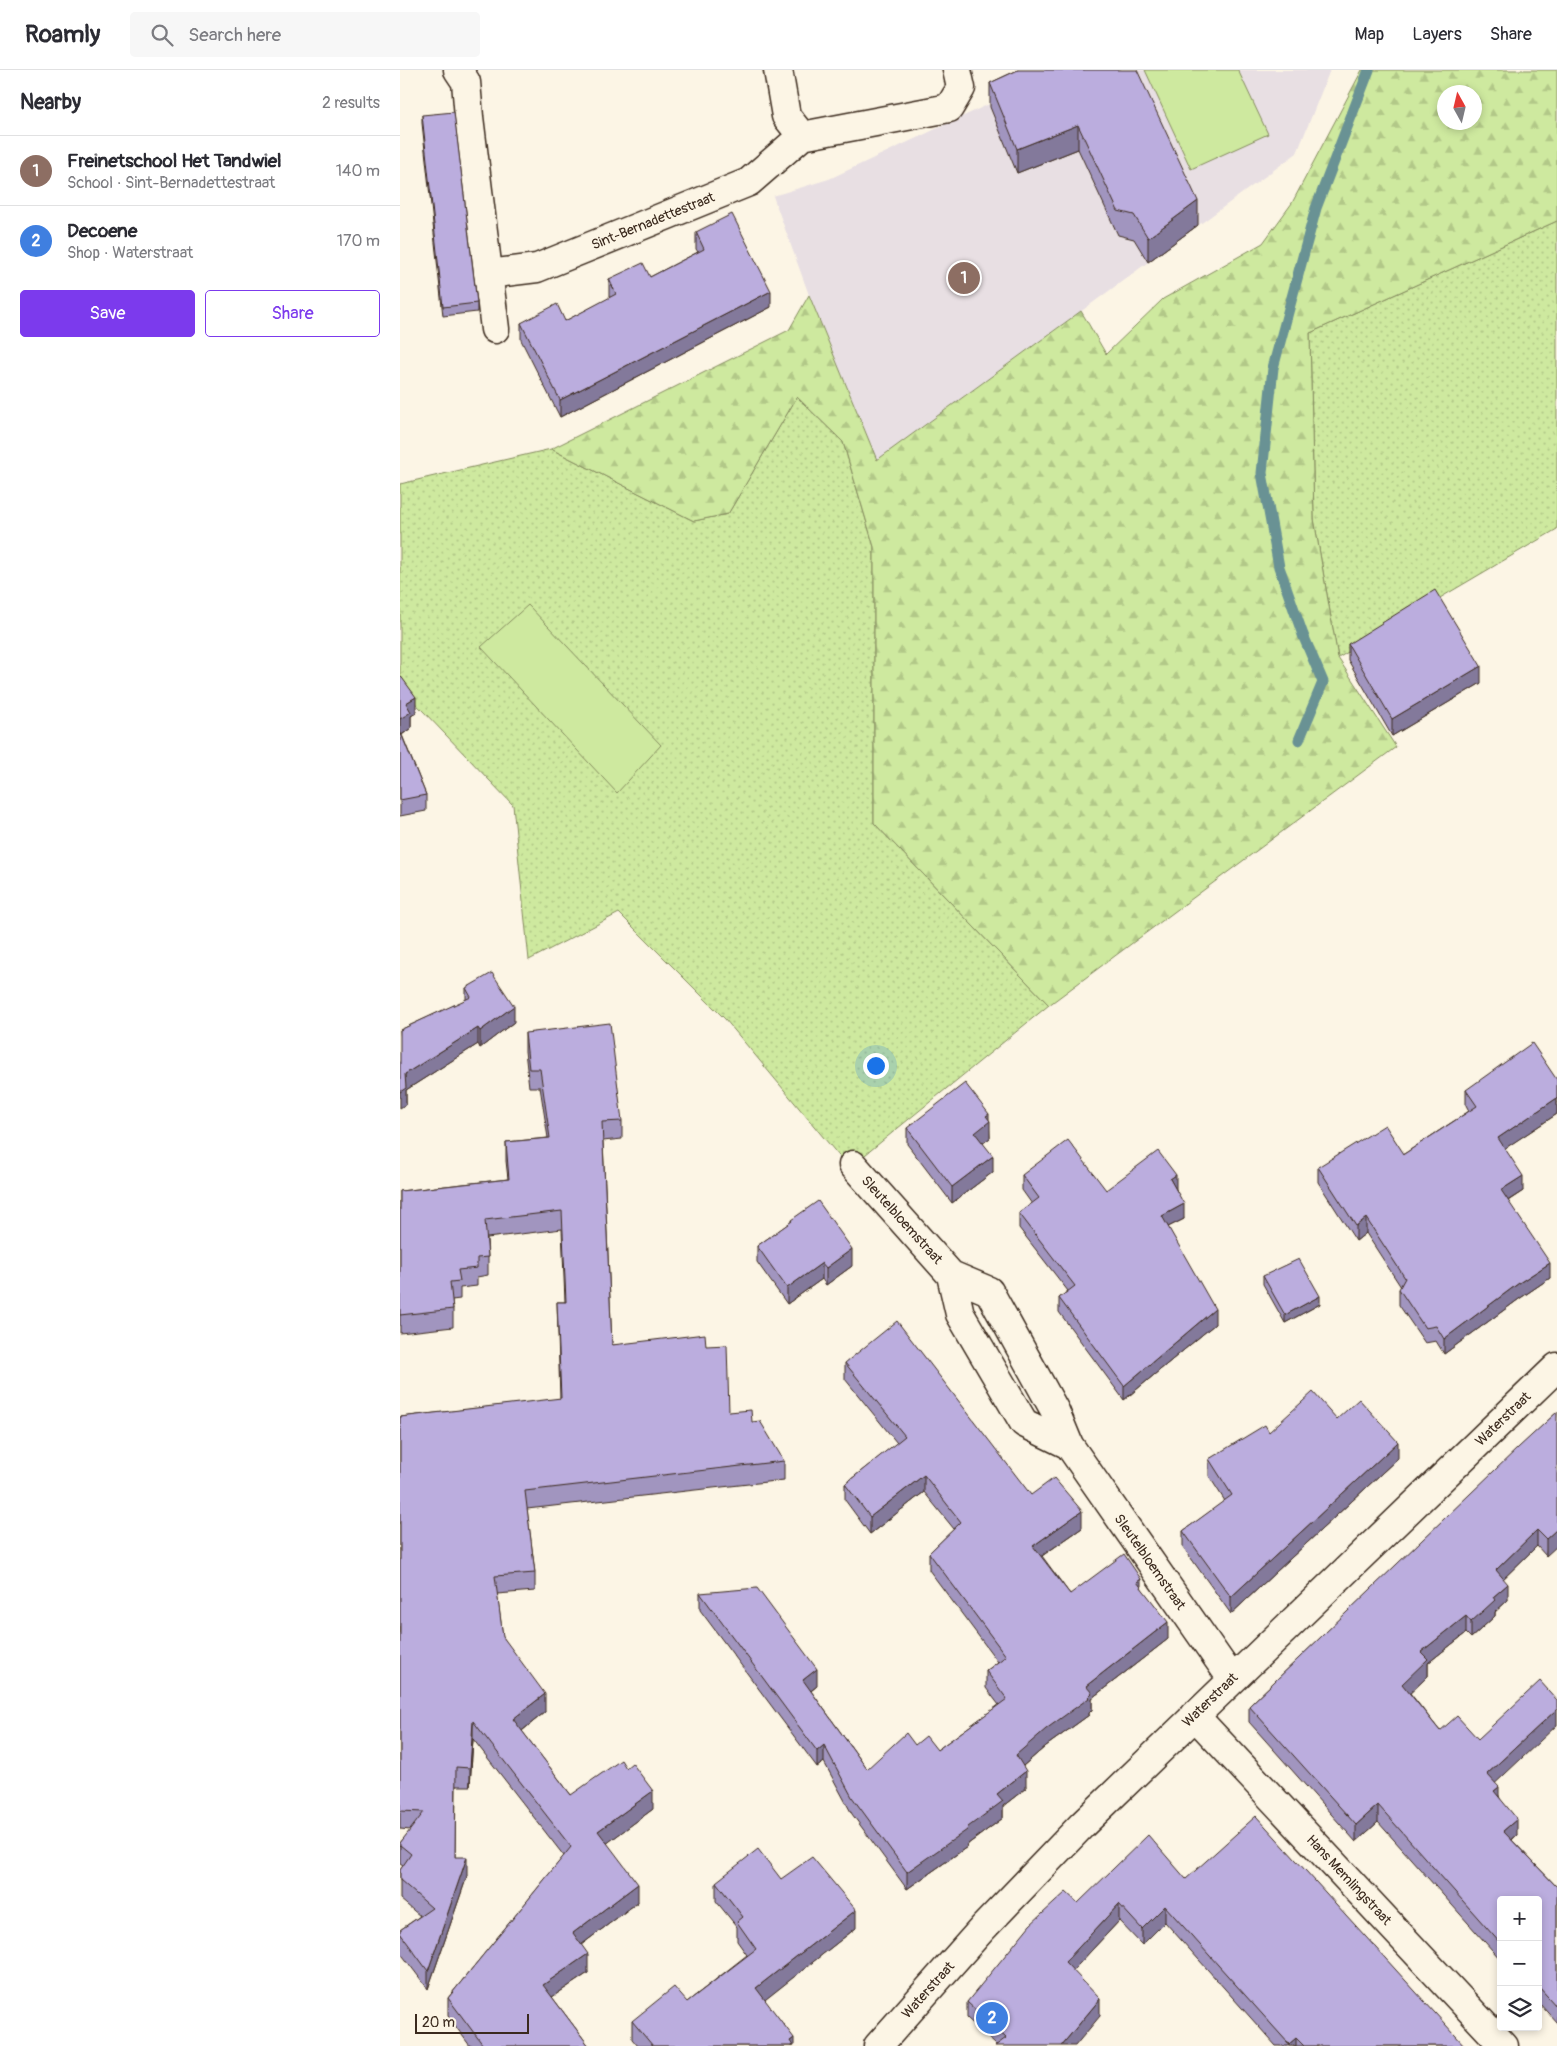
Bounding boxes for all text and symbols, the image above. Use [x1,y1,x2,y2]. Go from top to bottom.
search box [130,12,480,57]
text: Roamly [25,20,100,49]
icon: search [148,21,176,49]
text: Search here [188,23,281,47]
text: Map [1355,23,1384,46]
text: Layers [1412,23,1462,46]
text: Share [1490,23,1532,46]
north arrow [1437,85,1482,130]
text: Nearby [20,89,81,116]
text: 2 results [322,93,380,113]
text: Freinetschool Het Tandwiel [67,149,282,173]
text: 1 [33,161,39,181]
text: 140 m [336,161,380,181]
text: School · Sint-Bernadettestraat [67,173,275,193]
street label: Sint-Bernadettestraat [589,188,717,253]
text: Decoene [67,219,137,243]
text: 2 [32,231,40,251]
text: 170 m [337,231,380,251]
text: Shop · Waterstraat [67,243,193,263]
pin: 1 [948,259,980,297]
button: Save [20,290,195,337]
button: Share [205,290,380,337]
your location [863,1053,889,1079]
street label: Sleutelbloemstraat [858,1172,946,1268]
street label: Waterstraat [1472,1388,1535,1450]
street label: Sleutelbloemstraat [1111,1511,1190,1614]
street label: Waterstraat [1179,1669,1242,1731]
street label: Hans Memlingstraat [1303,1831,1395,1929]
map controls [1497,1896,1542,2031]
button: + [1497,1896,1542,1941]
button: − [1497,1941,1542,1986]
street label: Waterstraat [898,1958,958,2022]
button: layers [1497,1986,1542,2031]
pin: 2 [976,1999,1008,2037]
scale bar [415,2011,529,2034]
text: 20 m [422,2014,455,2031]

